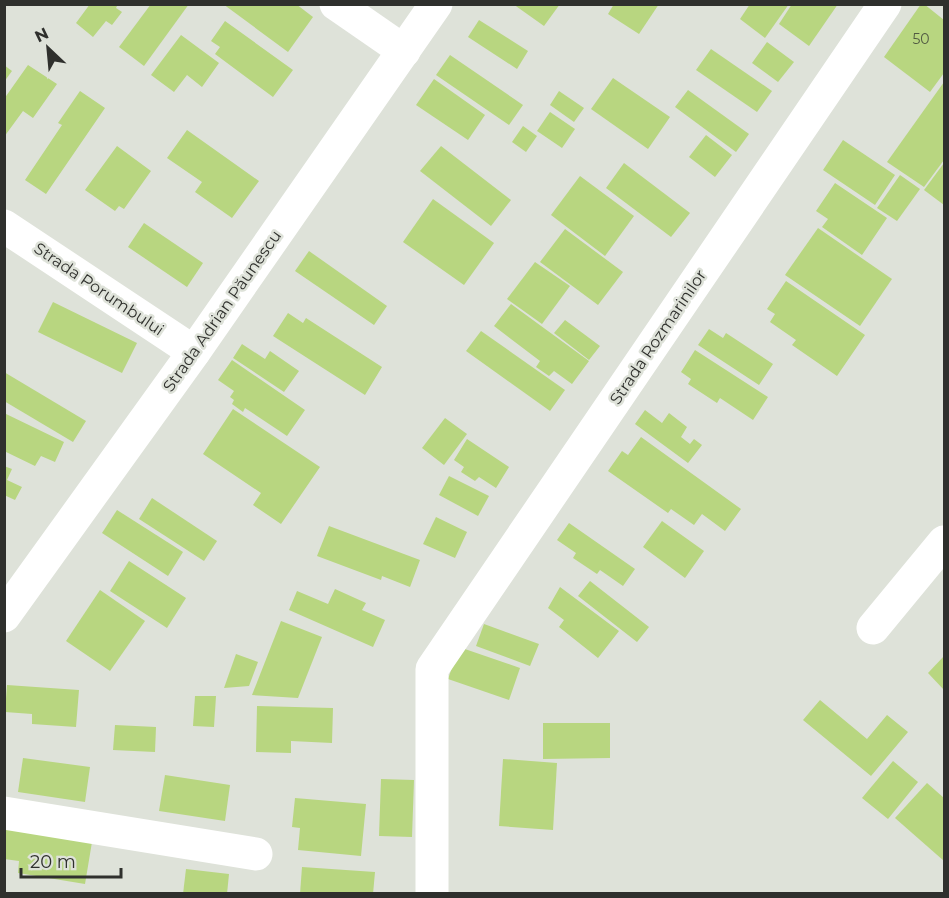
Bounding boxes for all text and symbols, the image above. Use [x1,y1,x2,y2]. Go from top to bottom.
north arrow [18,18,78,78]
text: N [32,24,52,46]
house number: 50 [912,30,930,48]
street label: Strada Adrian Păunescu [159,227,285,395]
street label: Strada Porumbului [30,238,168,340]
street label: Strada Rozmarinilor [606,266,710,408]
scale bar [21,841,122,879]
text: 20 m [30,851,76,873]

